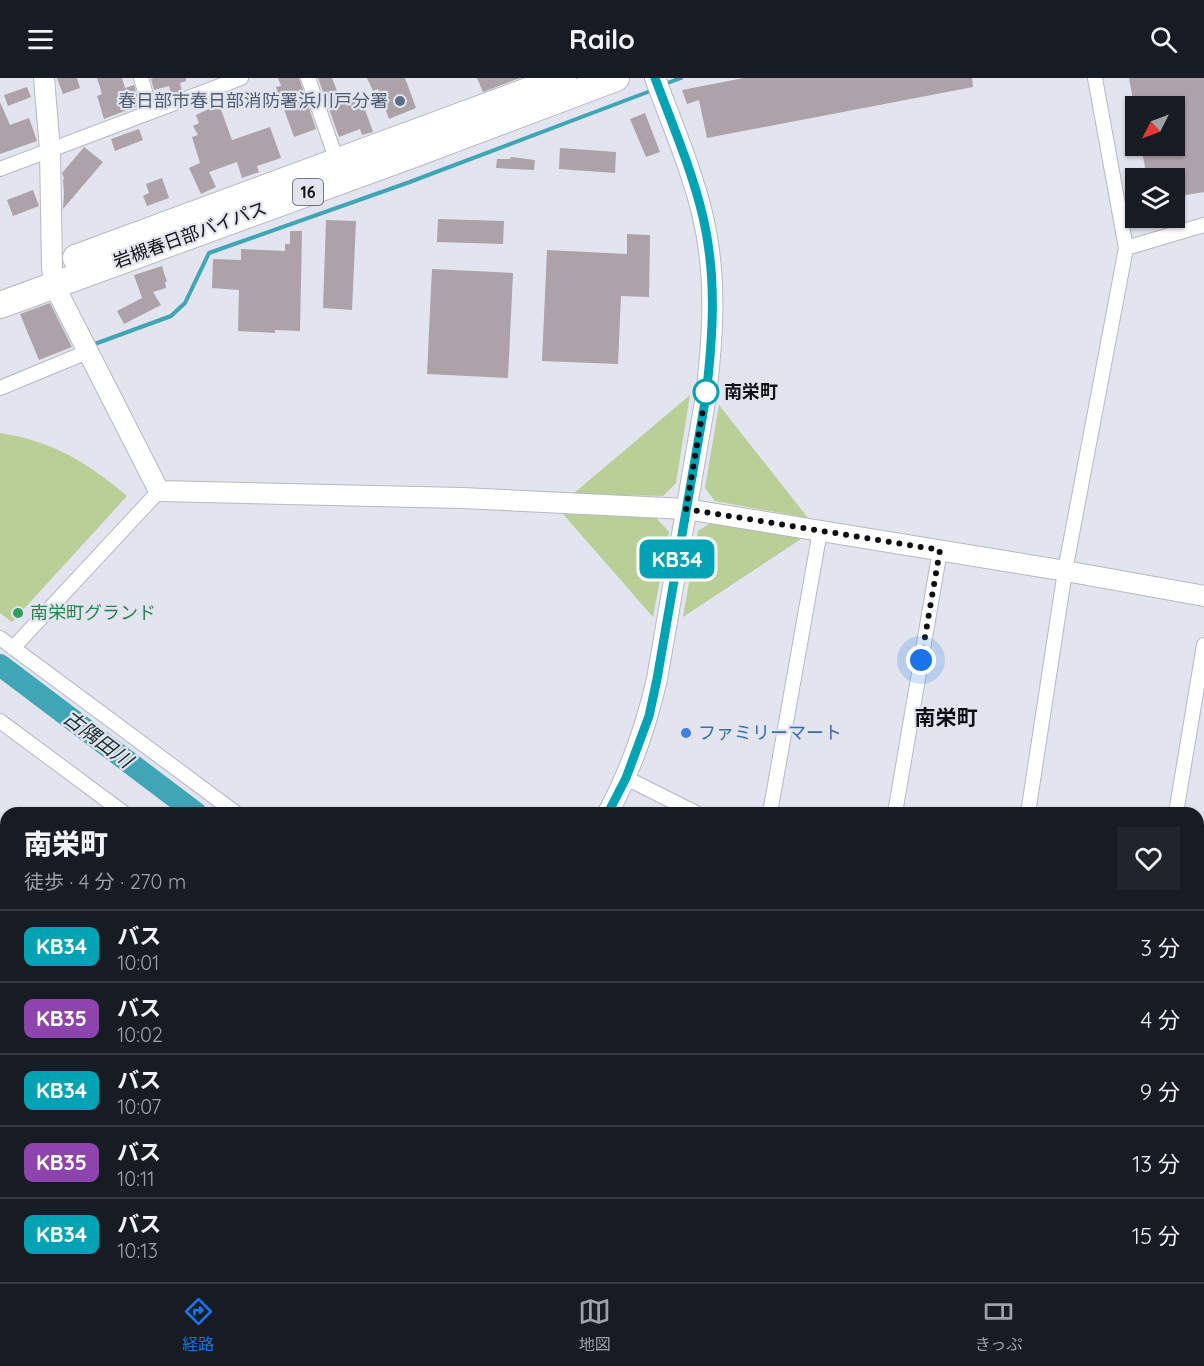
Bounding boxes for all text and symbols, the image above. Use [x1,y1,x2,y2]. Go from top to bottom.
text: Railo [569,22,635,56]
icon: menu [24,23,57,56]
icon: search [1147,23,1180,56]
place label: 春日部市春日部消防署浜川戸分署 [118,89,388,112]
marker: 春日部市春日部消防署浜川戸分署 [393,94,407,108]
north arrow [1125,96,1185,156]
map controls [1125,96,1185,228]
button: layers [1125,168,1185,228]
road number: 16 [293,179,323,205]
street label: 岩槻春日部バイパス [110,196,270,273]
marker: 南栄町 [693,379,719,405]
place label: 南栄町 [724,380,778,403]
line badge: KB34 [635,540,719,578]
text: KB34 [651,546,703,572]
place label: 南栄町グランド [30,601,156,624]
marker: 南栄町グランド [11,606,25,620]
your location [906,645,936,675]
district label: 南栄町 [915,704,978,730]
water label: 古隅田川 [59,705,139,774]
place label: ファミリーマート [698,721,842,744]
marker: ファミリーマート [679,726,693,740]
text: 南栄町 [24,826,108,861]
button: heart [1117,827,1180,890]
text: 徒歩 · 4 分 · 270 m [24,869,186,894]
text: バス [117,922,161,950]
text: KB34 [36,933,87,959]
text: 3 分 [1140,934,1180,962]
text: 10:01 [117,950,159,975]
text: バス [117,994,161,1022]
text: KB35 [36,1005,87,1031]
text: 4 分 [1140,1006,1180,1034]
text: 10:02 [117,1022,163,1047]
text: バス [117,1066,161,1094]
text: KB34 [36,1077,87,1103]
text: 9 分 [1140,1078,1180,1106]
text: 10:07 [117,1094,161,1119]
text: バス [117,1138,161,1166]
text: KB35 [36,1149,87,1175]
text: 13 分 [1132,1150,1180,1178]
text: 10:11 [117,1166,155,1191]
text: バス [117,1210,161,1238]
text: KB34 [36,1221,87,1247]
text: 15 分 [1132,1222,1180,1250]
text: 10:13 [117,1238,158,1263]
tab: 経路 [182,1295,215,1355]
tab: 地図 [578,1295,611,1355]
tab: きっぷ [975,1295,1022,1355]

